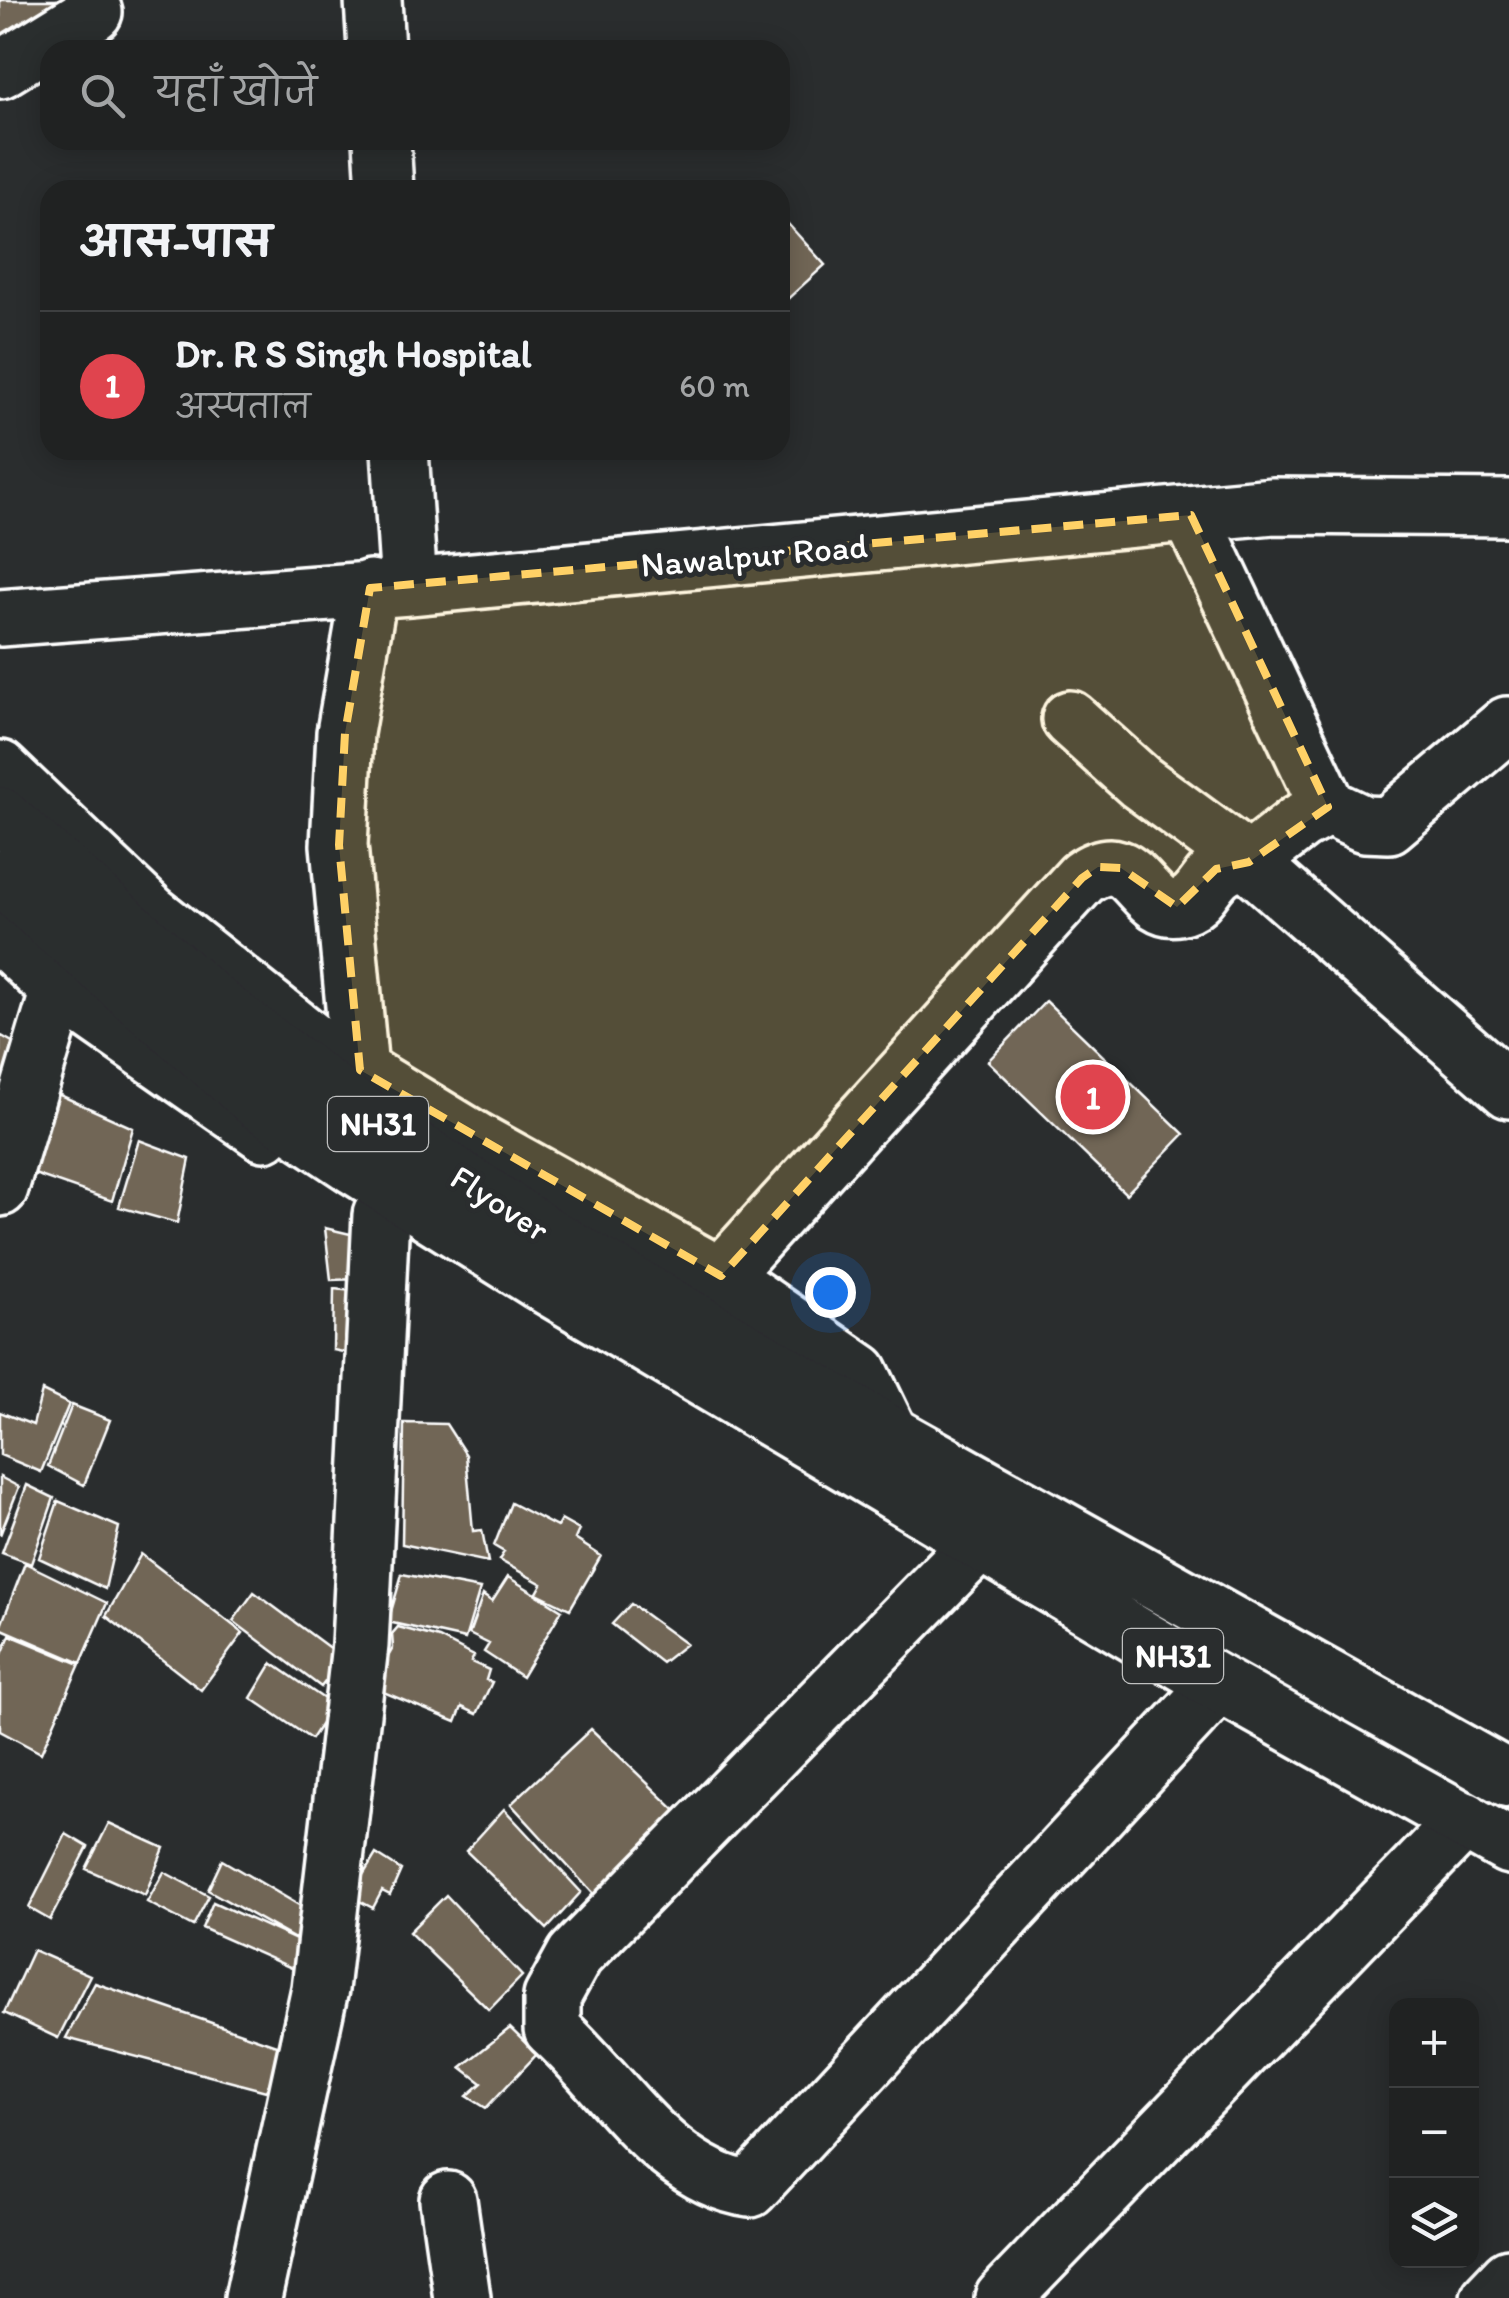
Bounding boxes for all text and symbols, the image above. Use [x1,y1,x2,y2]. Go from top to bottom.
search box [40,40,790,150]
icon: search [75,68,130,123]
text: यहाँ खोजें [155,69,317,115]
text: आस-पास [80,216,272,267]
text: Dr. R S Singh Hospital [175,331,532,377]
text: 1 [105,367,120,405]
text: 60 m [679,367,750,405]
text: अस्पताल [175,388,311,426]
street label: Nawalpur Road [639,524,869,586]
pin: 1 [1060,1060,1126,1134]
road number: NH31 [328,1097,428,1151]
street label: Flyover [443,1156,557,1250]
your location [805,1267,856,1318]
road number: NH31 [1123,1629,1223,1683]
map controls [1389,1998,1479,2268]
button: + [1389,1998,1479,2088]
button: − [1389,2088,1479,2178]
button: layers [1389,2178,1479,2268]

